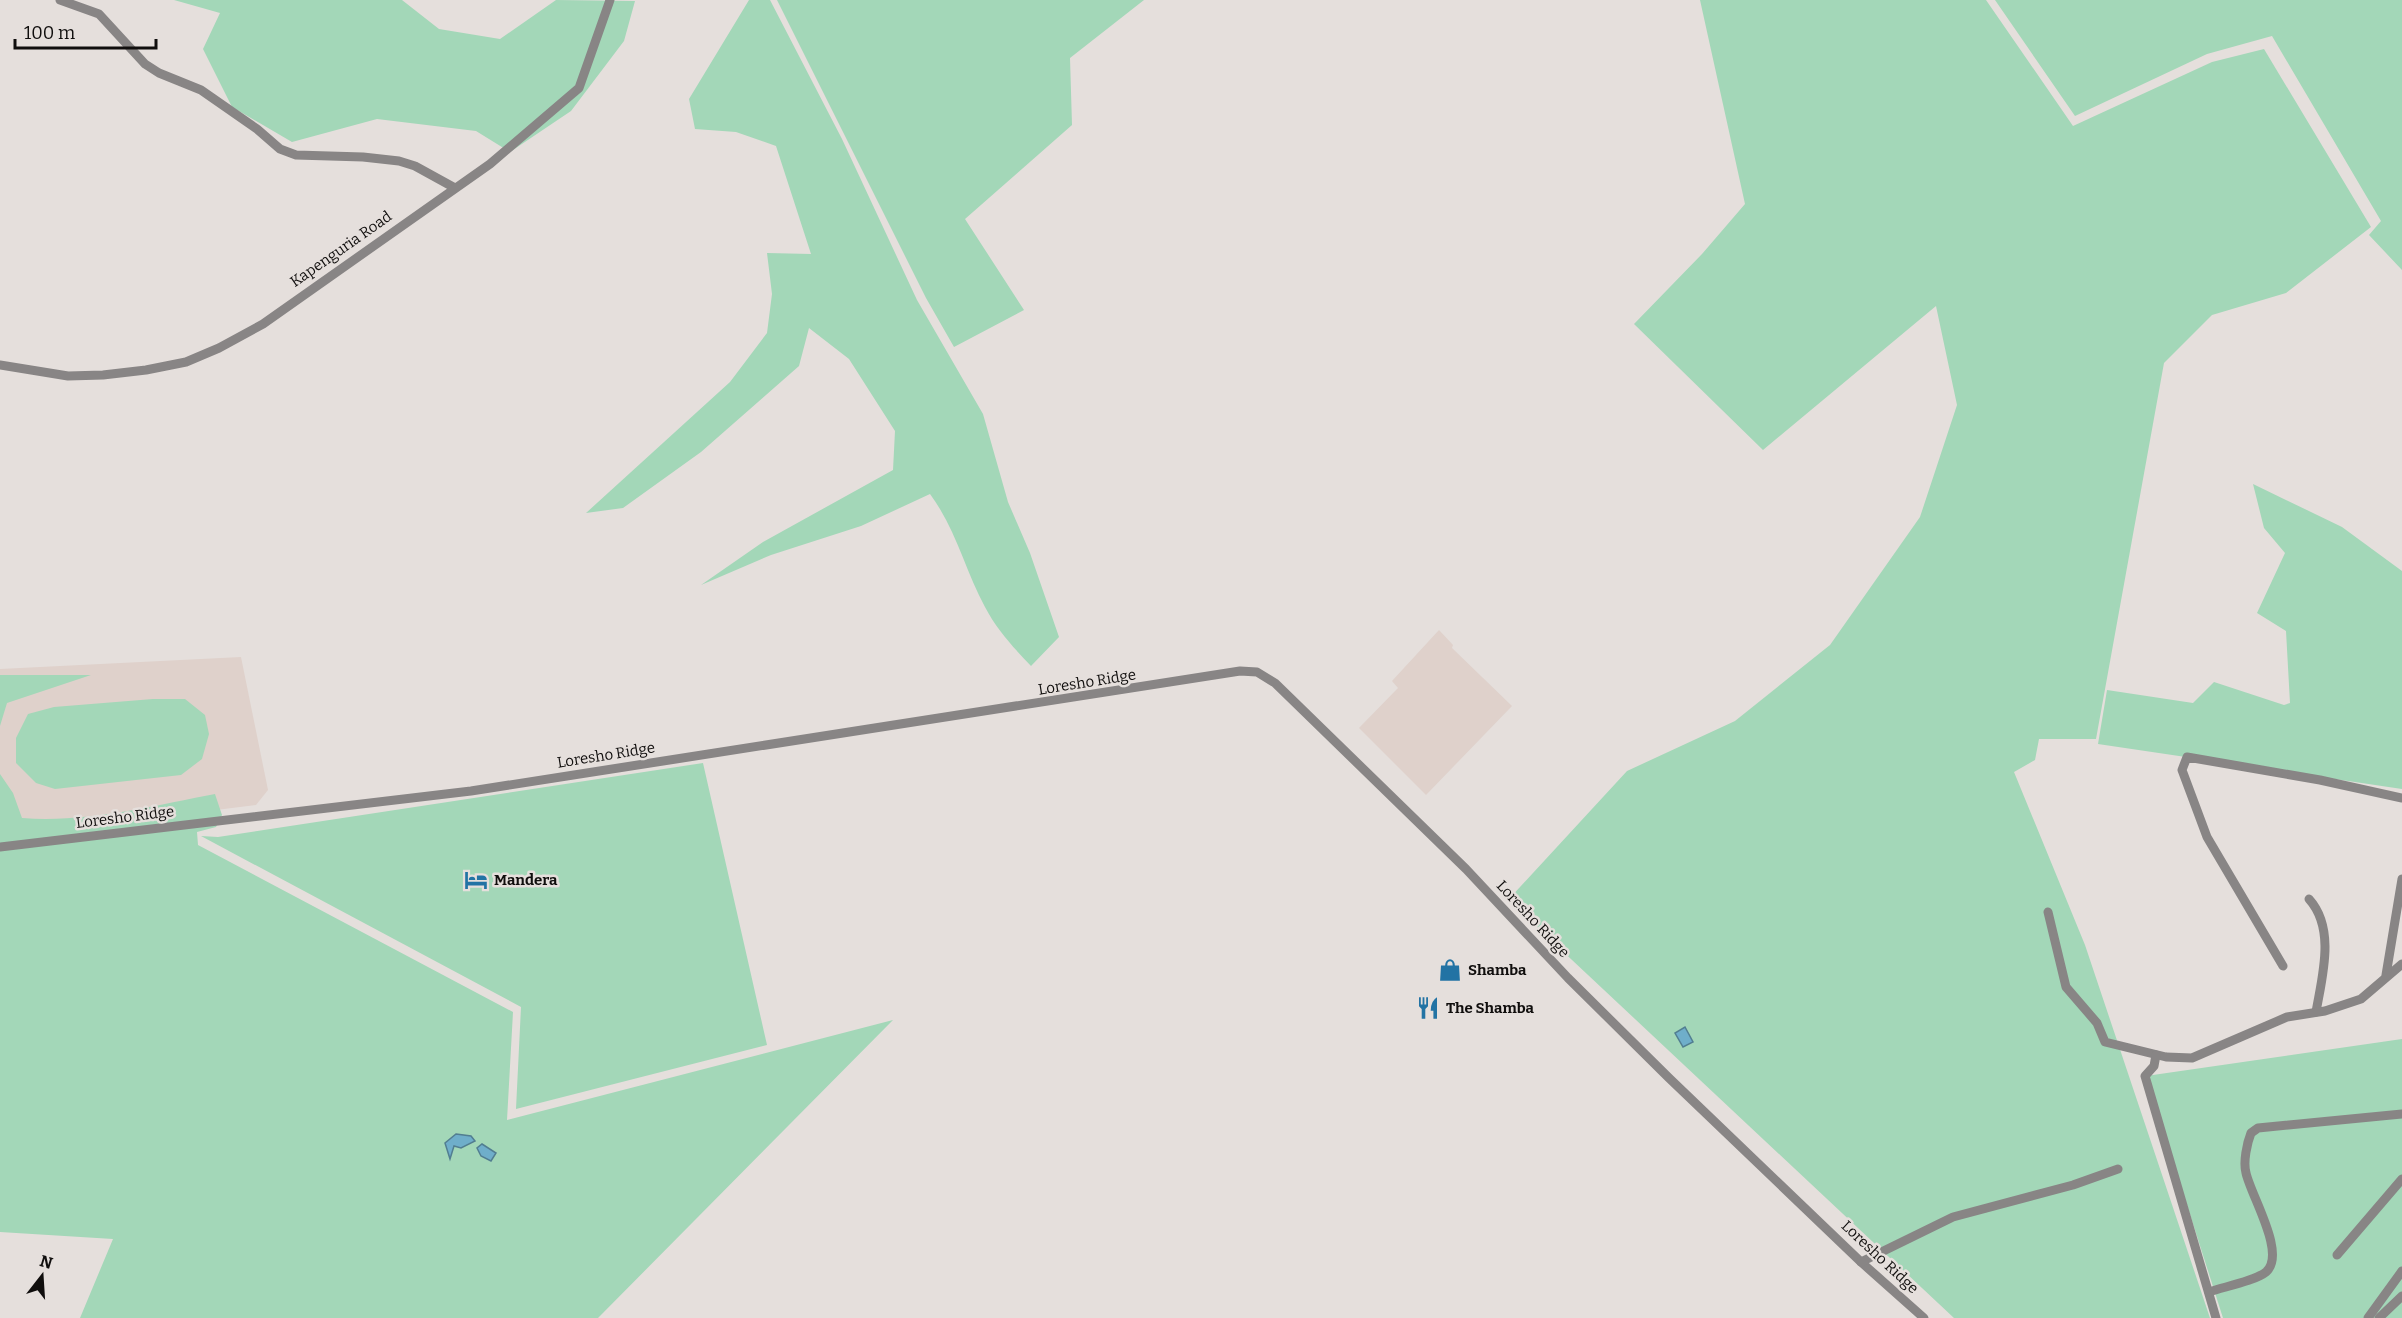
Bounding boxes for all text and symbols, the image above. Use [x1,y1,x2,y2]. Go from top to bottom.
scale bar [15,12,156,50]
text: 100 m [24,22,75,44]
street label: Kapenguria Road [287,207,395,291]
street label: Loresho Ridge [1037,665,1137,699]
street label: Loresho Ridge [556,738,656,772]
street label: Loresho Ridge [75,802,175,832]
hotel icon: Mandera [463,867,489,893]
place label: Mandera [494,871,558,889]
street label: Loresho Ridge [1493,877,1573,961]
shop icon: Shamba [1437,957,1463,983]
place label: Shamba [1468,961,1527,979]
restaurant icon: The Shamba [1415,995,1441,1021]
place label: The Shamba [1446,999,1535,1017]
street label: Loresho Ridge [1838,1217,1922,1297]
north arrow [12,1246,72,1306]
text: N [38,1251,55,1273]

